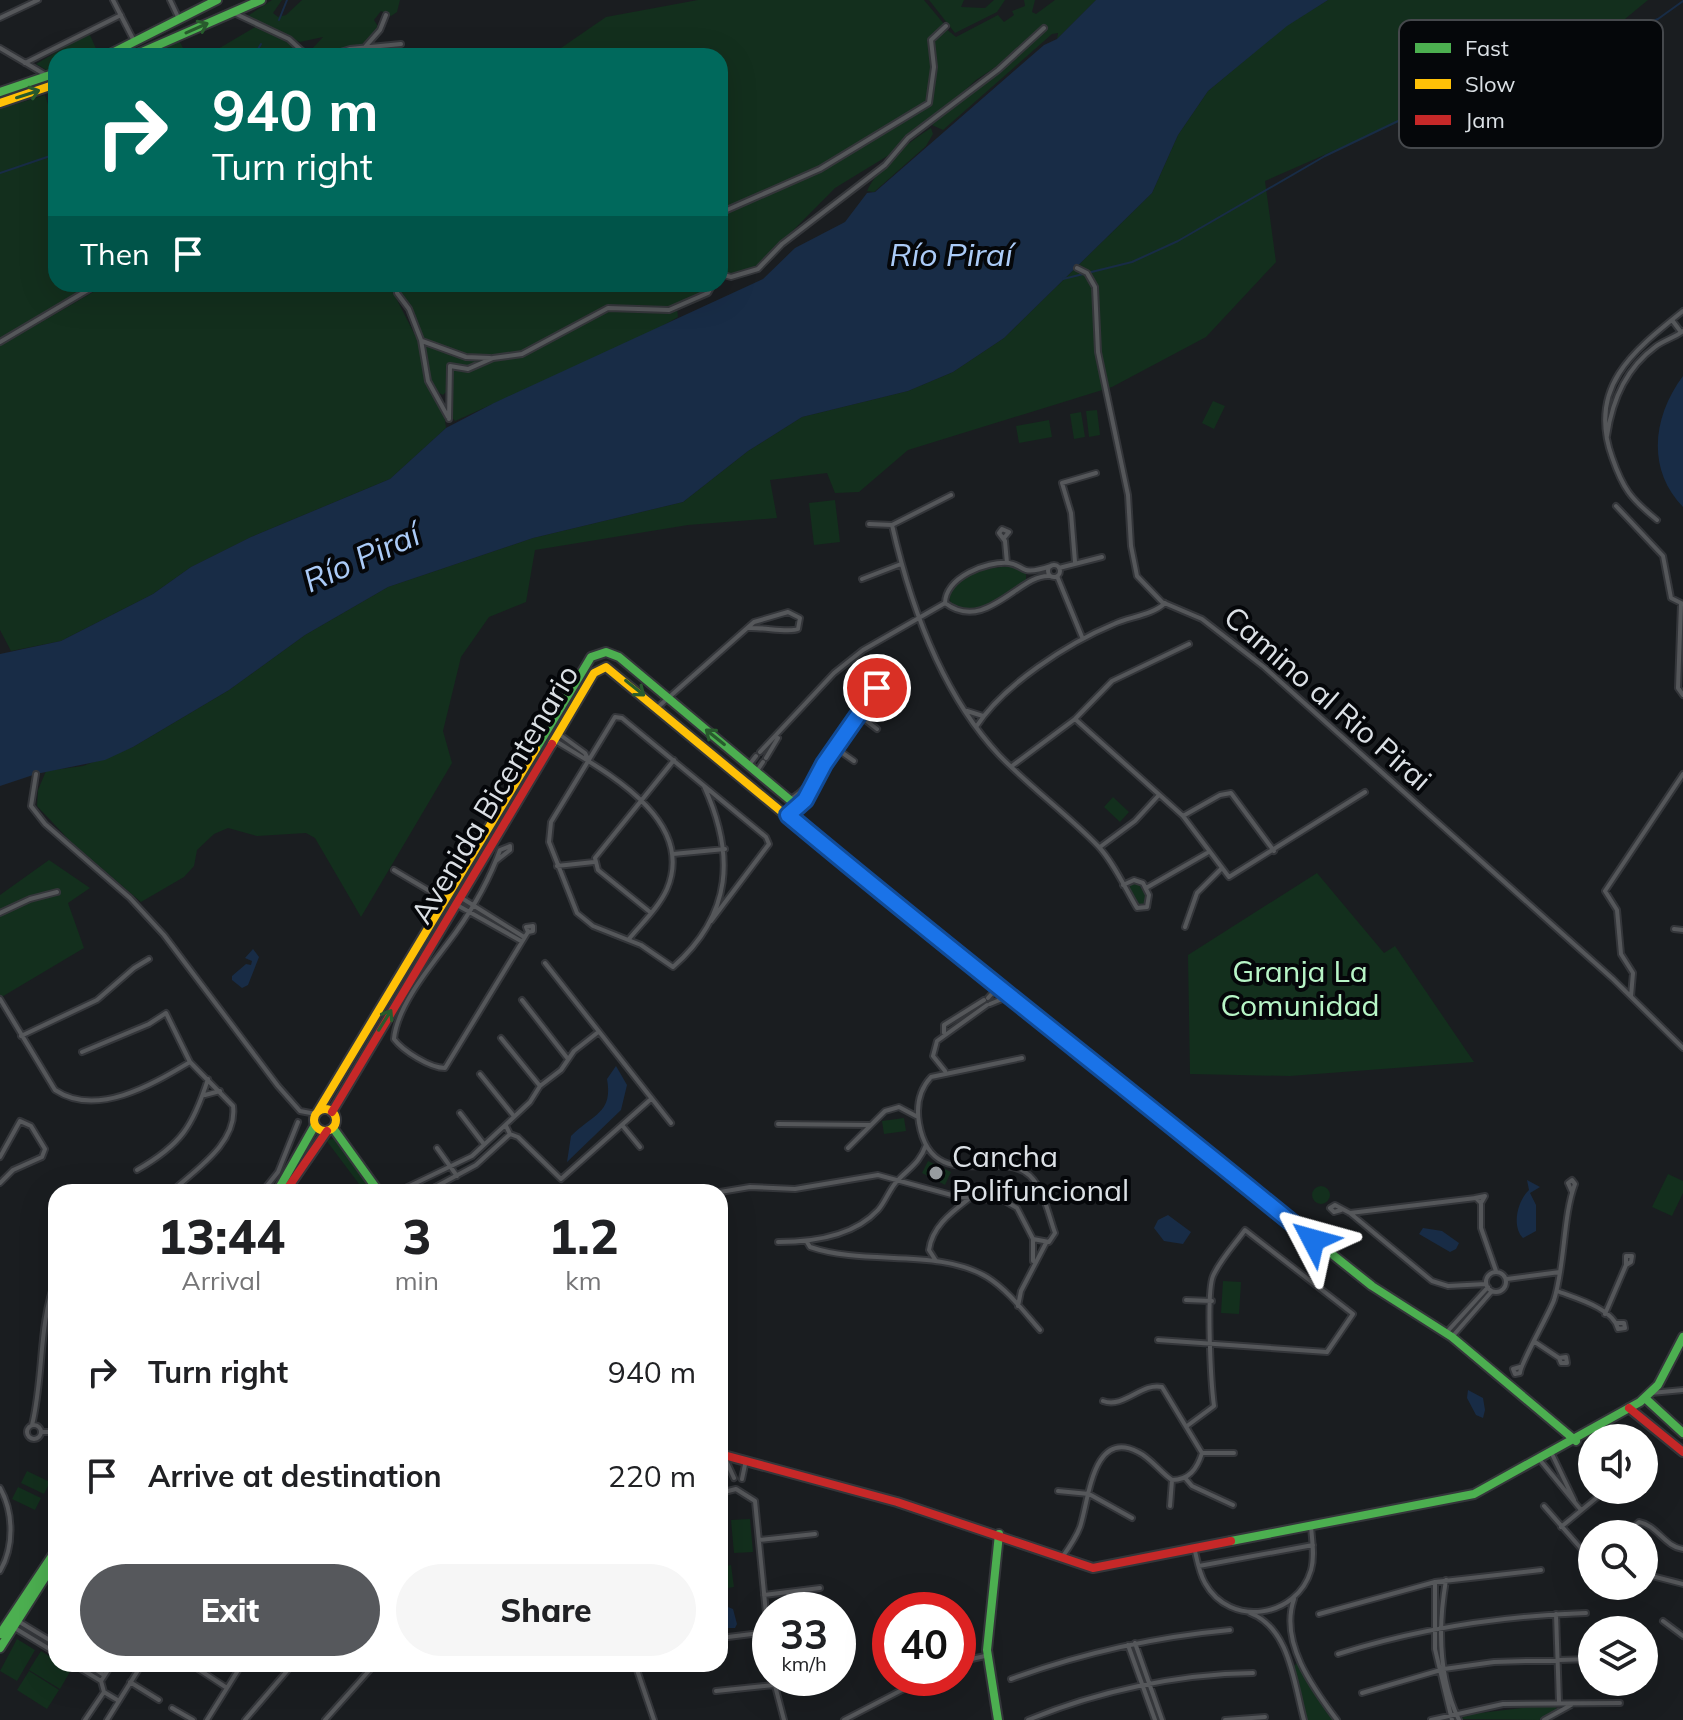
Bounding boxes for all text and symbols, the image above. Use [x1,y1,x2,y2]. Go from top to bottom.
one-way arrow [184,19,208,34]
legend [1399,20,1663,148]
text: Fast [1465,34,1509,62]
text: Slow [1465,70,1515,98]
text: 940 m [212,75,379,145]
icon: right [80,80,184,184]
one-way arrow [15,85,40,100]
text: Jam [1465,106,1505,134]
text: Turn right [212,144,373,189]
icon: arrive [166,232,210,276]
water label: Río Piraí [889,234,1017,274]
text: Then [80,235,150,273]
water label: Río Piraí [297,512,429,600]
street label: Camino al Rio Pirai [1217,598,1439,798]
pin [843,654,911,722]
street label: Avenida Bicentenario [402,658,586,930]
icon: arrive [855,666,899,710]
one-way arrow [624,679,645,697]
one-way arrow [706,728,726,746]
park label: Granja La Comunidad [1221,952,1379,1024]
one-way arrow [378,1009,394,1032]
place label: Cancha Polifuncional [952,1137,1129,1209]
marker: Cancha Polifuncional [927,1164,945,1182]
position arrow [1271,1198,1355,1282]
text: 13:44 [157,1206,285,1266]
text: 3 [402,1206,431,1266]
text: 1.2 [548,1206,619,1266]
text: Arrival [182,1264,261,1297]
text: min [395,1264,439,1297]
text: km [565,1264,602,1297]
icon: right [80,1350,124,1394]
text: Turn right [148,1353,288,1391]
text: 940 m [608,1353,696,1391]
map controls [1578,1424,1658,1696]
button: sound [1578,1424,1658,1504]
icon: arrive [80,1454,124,1498]
text: Arrive at destination [148,1457,442,1495]
text: 220 m [608,1457,696,1495]
button: search [1578,1520,1658,1600]
button: Exit [80,1564,380,1656]
button: Share [396,1564,696,1656]
speed limit sign: 40 [872,1592,976,1696]
text: 33 [780,1609,828,1659]
button: layers [1578,1616,1658,1696]
text: km/h [781,1651,827,1676]

